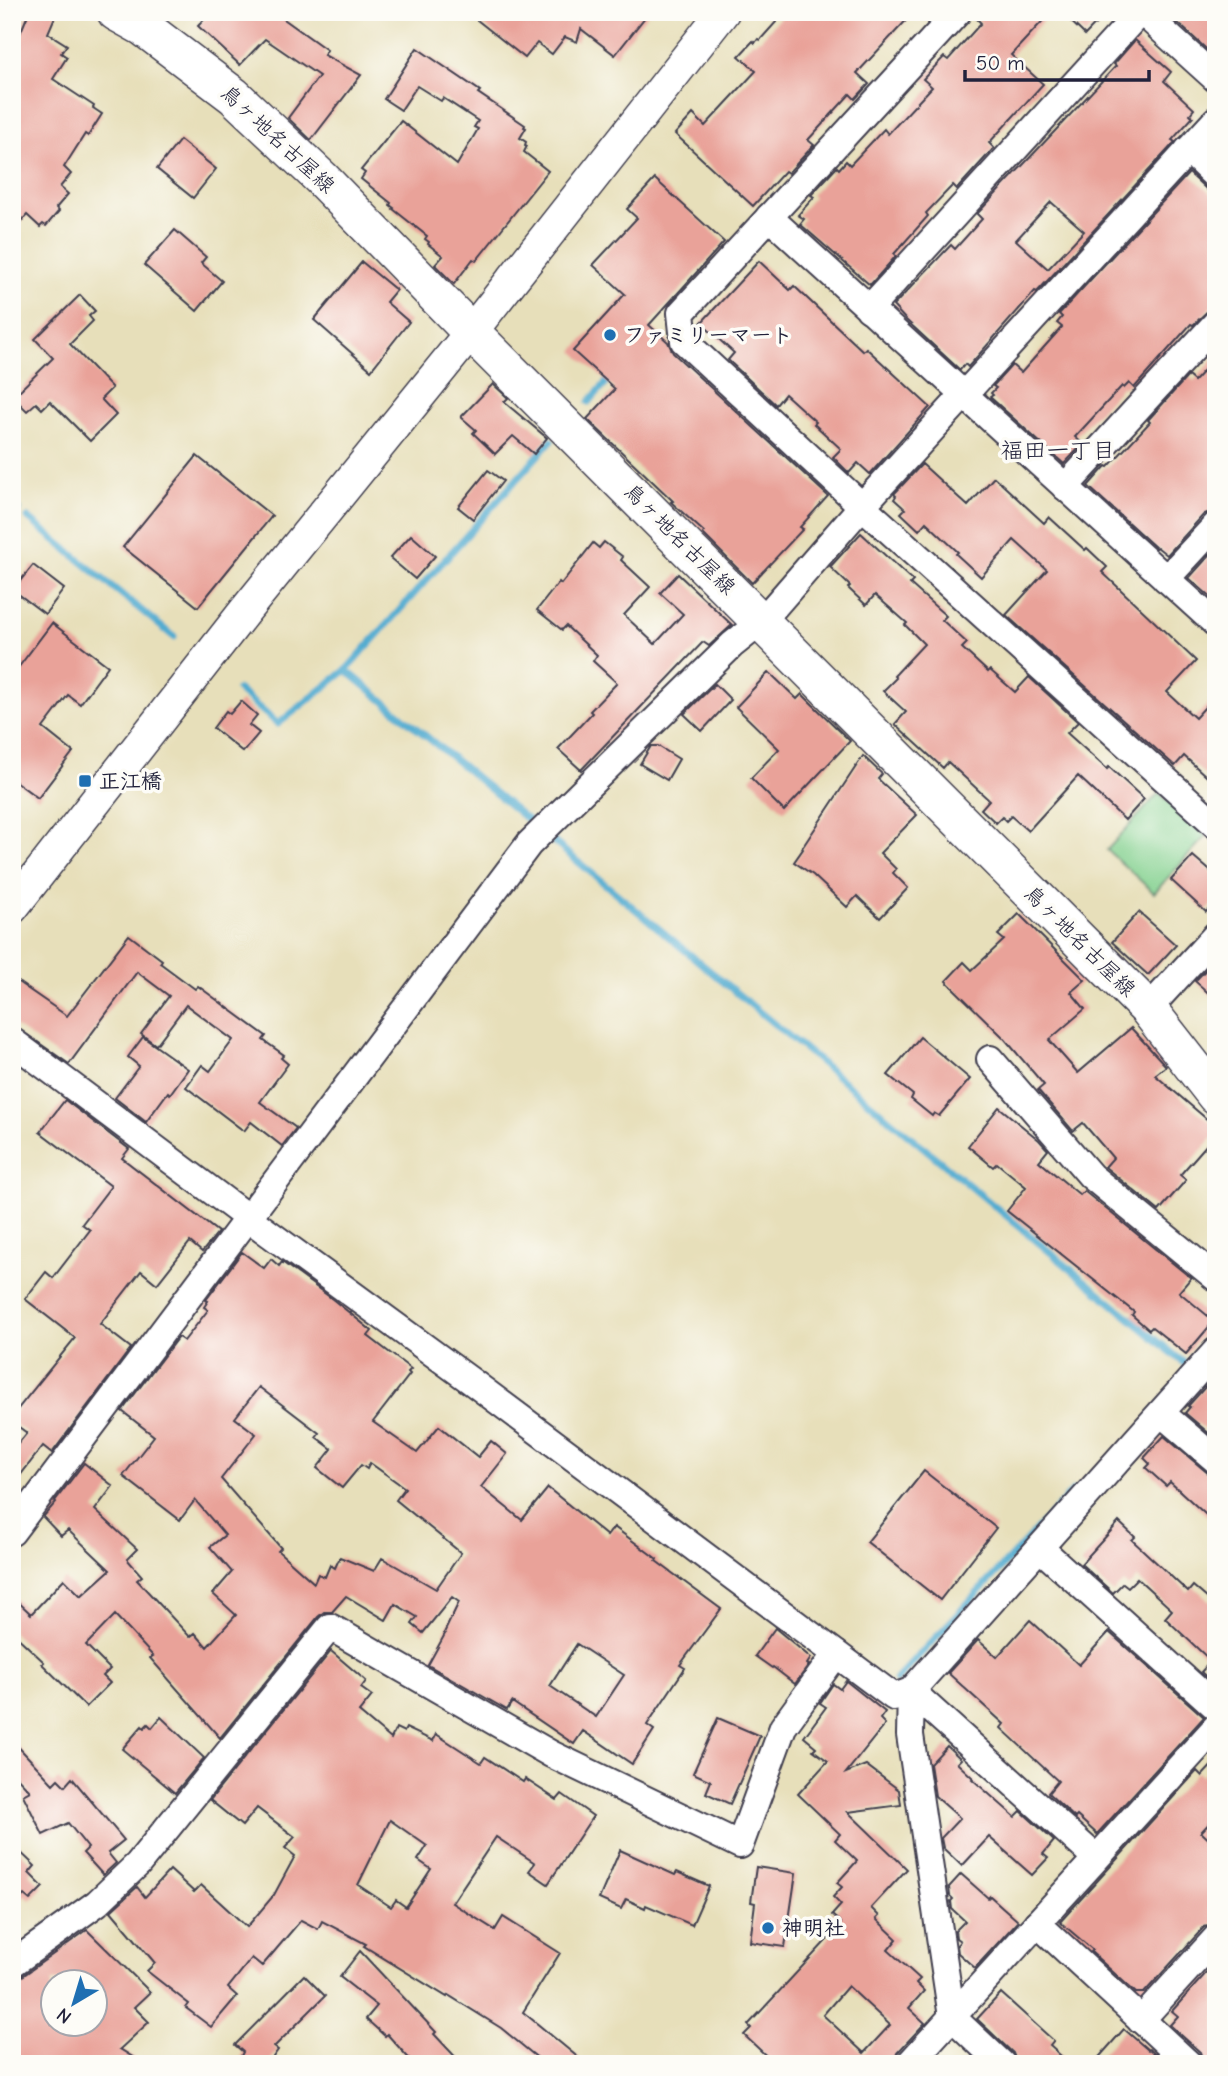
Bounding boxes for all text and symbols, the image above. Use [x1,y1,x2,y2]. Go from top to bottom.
scale bar [965,38,1149,82]
text: 50 m [976,51,1025,75]
street label: 鳥ヶ地名古屋線 [216,80,340,198]
place label: ファミリーマート [624,323,793,347]
marker: ファミリーマート [602,327,618,343]
district label: 福田一丁目 [1001,437,1116,464]
street label: 鳥ヶ地名古屋線 [620,479,740,599]
place label: 正江橋 [99,769,162,793]
marker: 正江橋 [77,773,93,789]
street label: 鳥ヶ地名古屋線 [1020,881,1140,1001]
place label: 神明社 [782,1916,845,1940]
marker: 神明社 [760,1920,776,1936]
north arrow [38,1968,108,2038]
text: N [52,2003,76,2028]

